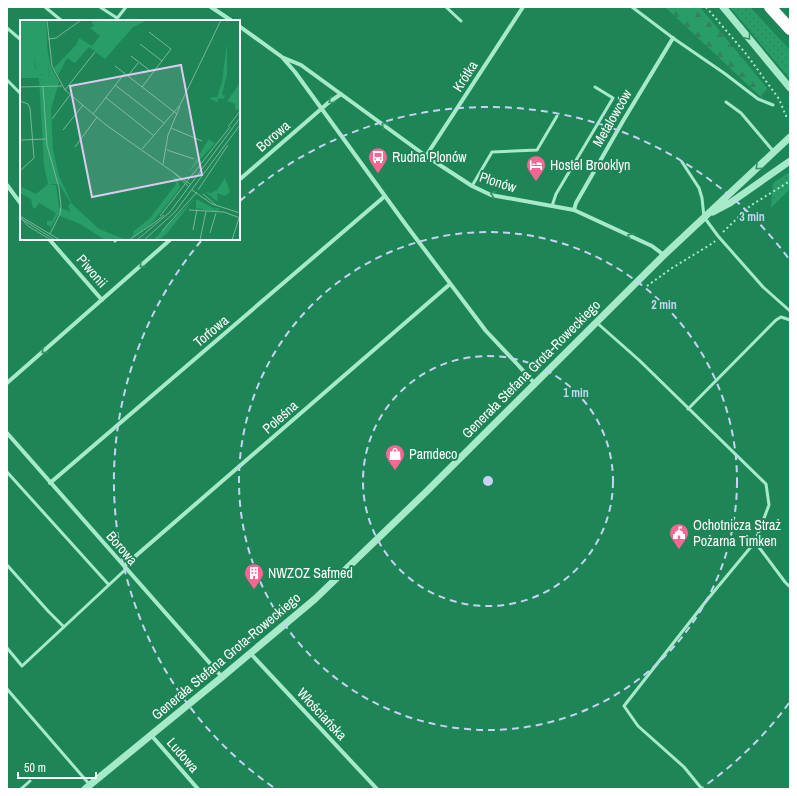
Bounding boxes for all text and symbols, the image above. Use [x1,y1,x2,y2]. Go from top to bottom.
inset map [20,20,240,240]
one-way arrow [743,32,750,40]
street label: Krótka [448,57,482,95]
street label: Metalowców [588,86,636,150]
one-way arrow [328,96,335,103]
street label: Borowa [252,116,294,156]
one-way arrow [381,123,388,130]
bus stop icon: Rudna Plonów [367,146,389,174]
place label: Rudna Plonów [392,148,467,166]
hotel icon: Hostel Brooklyn [525,154,547,182]
place label: Hostel Brooklyn [550,156,630,174]
one-way arrow [755,163,763,170]
street label: Plonów [477,168,519,197]
one-way arrow [490,191,497,199]
text: 3 min [739,209,765,225]
one-way arrow [627,233,634,241]
street label: Piwonii [73,251,111,291]
one-way arrow [139,260,147,267]
street label: Generała Stefana Grota-Roweckiego [458,296,604,442]
text: 2 min [651,297,677,313]
street label: Torfowa [190,311,233,351]
one-way arrow [42,346,49,353]
text: 1 min [563,385,589,401]
street label: Poleśna [258,396,302,437]
shop icon: Pamdeco [384,443,406,471]
place label: Pamdeco [409,445,458,463]
centre of rings [481,474,495,488]
place label: Ochotnicza Straż Pożarna Timken [693,516,781,550]
public building icon: Ochotnicza Straż Pożarna Timken [668,522,690,550]
street label: Borowa [102,527,142,569]
building icon: NWZOZ Safmed [243,562,265,590]
place label: NWZOZ Safmed [268,564,353,582]
street label: Generała Stefana Grota-Roweckiego [148,588,304,724]
street label: Włościańska [293,684,351,744]
street label: Ludowa [163,734,203,777]
scale bar [18,754,96,780]
text: 50 m [24,760,46,776]

